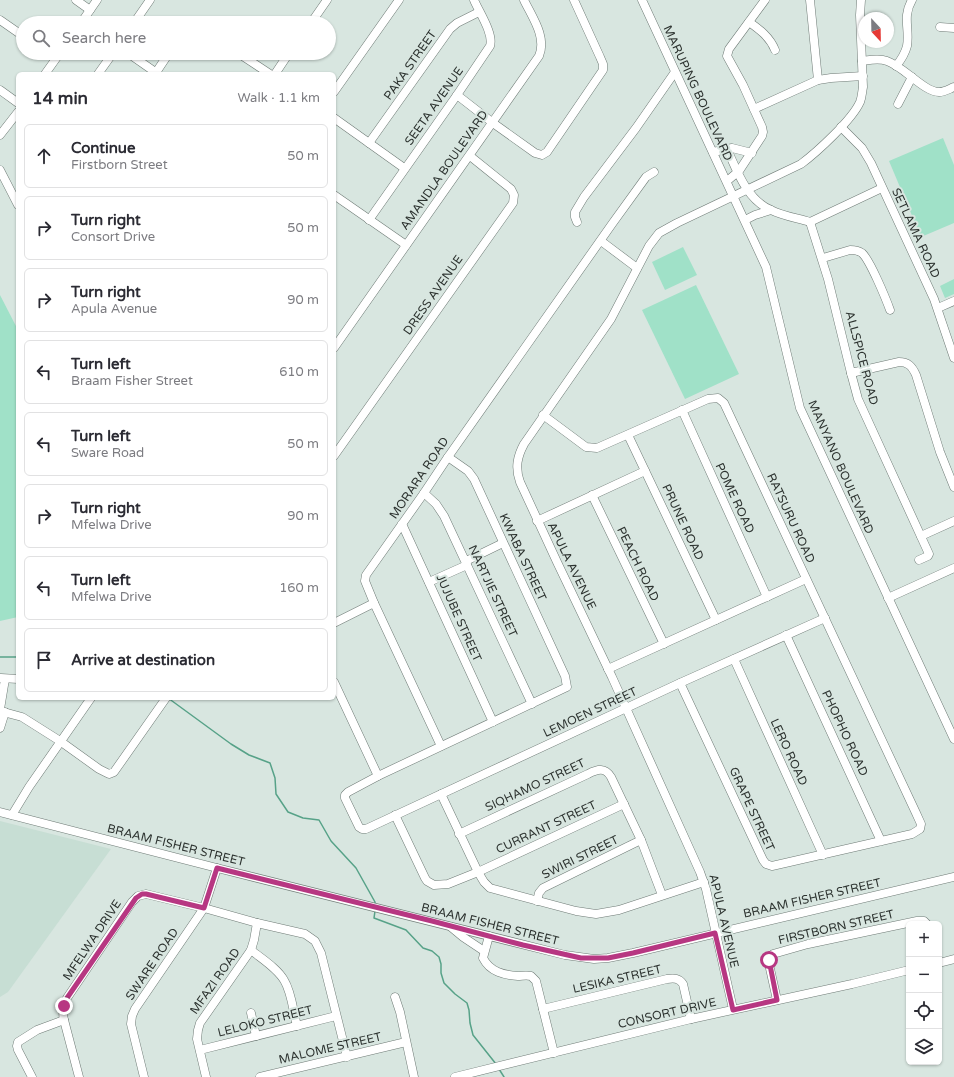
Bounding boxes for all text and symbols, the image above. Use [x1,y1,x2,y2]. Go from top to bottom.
north arrow [858,12,894,48]
search box [16,16,336,60]
street label: MARUPING BOULEVARD [660,23,736,163]
icon: search [30,27,52,49]
street label: PAKA STREET [381,27,440,103]
text: Search here [62,29,146,47]
street label: SEETA AVENUE [402,64,466,148]
text: 14 min [32,88,88,109]
text: Walk · 1.1 km [238,90,320,106]
street label: AMANDLA BOULEVARD [397,107,491,233]
text: Continue [71,139,135,157]
icon: ahead [33,145,55,167]
text: 50 m [287,148,319,164]
text: Firstborn Street [71,157,168,173]
street label: SETLAMA ROAD [889,186,943,280]
text: Turn right [71,211,141,229]
icon: right [33,217,55,239]
text: 50 m [287,220,319,236]
text: Consort Drive [71,229,155,245]
street label: DRESS AVENUE [400,252,466,337]
text: Turn right [71,283,141,301]
icon: right [33,289,55,311]
text: 90 m [287,292,319,308]
text: Apula Avenue [71,301,157,317]
street label: ALLSPICE ROAD [843,309,881,407]
text: Turn left [71,355,131,373]
icon: left [33,361,55,383]
text: 610 m [279,364,319,380]
text: Braam Fisher Street [71,373,193,389]
street label: MANYANO BOULEVARD [805,398,877,536]
text: Turn left [71,427,131,445]
icon: left [33,433,55,455]
street label: MORARA ROAD [386,434,452,522]
text: 50 m [287,436,319,452]
text: Sware Road [71,445,144,461]
street label: POME ROAD [713,460,757,536]
street label: RATSURU ROAD [764,471,818,565]
street label: PRUNE ROAD [659,482,707,562]
text: Turn right [71,499,141,517]
icon: right [33,505,55,527]
text: 90 m [287,508,319,524]
street label: KWABA STREET [497,511,550,604]
text: Mfelwa Drive [71,517,152,533]
street label: APULA AVENUE [545,520,599,612]
street label: PEACH ROAD [614,524,662,604]
street label: NARTJIE STREET [466,543,521,640]
text: Turn left [71,571,131,589]
street label: JUJUBE STREET [434,572,485,664]
icon: left [33,577,55,599]
text: 160 m [279,580,319,596]
text: Mfelwa Drive [71,589,152,605]
icon: arrive [33,649,55,671]
text: Arrive at destination [71,651,215,669]
street label: LEMOEN STREET [541,684,640,740]
street label: PHOPHO ROAD [819,688,871,778]
street label: LERO ROAD [767,716,811,788]
street label: SIQHAMO STREET [483,755,588,814]
street label: GRAPE STREET [726,765,778,854]
street label: CURRANT STREET [494,797,599,856]
street label: BRAAM FISHER STREET [106,821,247,869]
street label: SWIRI STREET [539,832,621,882]
street label: APULA AVENUE [706,873,742,970]
street label: BRAAM FISHER STREET [742,875,883,921]
street label: MFELWA DRIVE [60,897,124,983]
street label: BRAAM FISHER STREET [420,900,561,948]
street label: FIRSTBORN STREET [777,907,896,947]
map controls [906,921,942,1065]
button: + [906,921,942,957]
street label: SWARE ROAD [123,925,181,1003]
street label: MFAZI ROAD [187,945,243,1017]
route start [760,951,778,969]
button: − [906,957,942,993]
street label: LESIKA STREET [571,962,663,996]
button: locate [906,993,942,1029]
street label: CONSORT DRIVE [616,995,718,1031]
route end [55,997,73,1015]
street label: LELOKO STREET [216,1002,315,1040]
street label: MALOME STREET [277,1029,383,1067]
button: layers [906,1029,942,1065]

